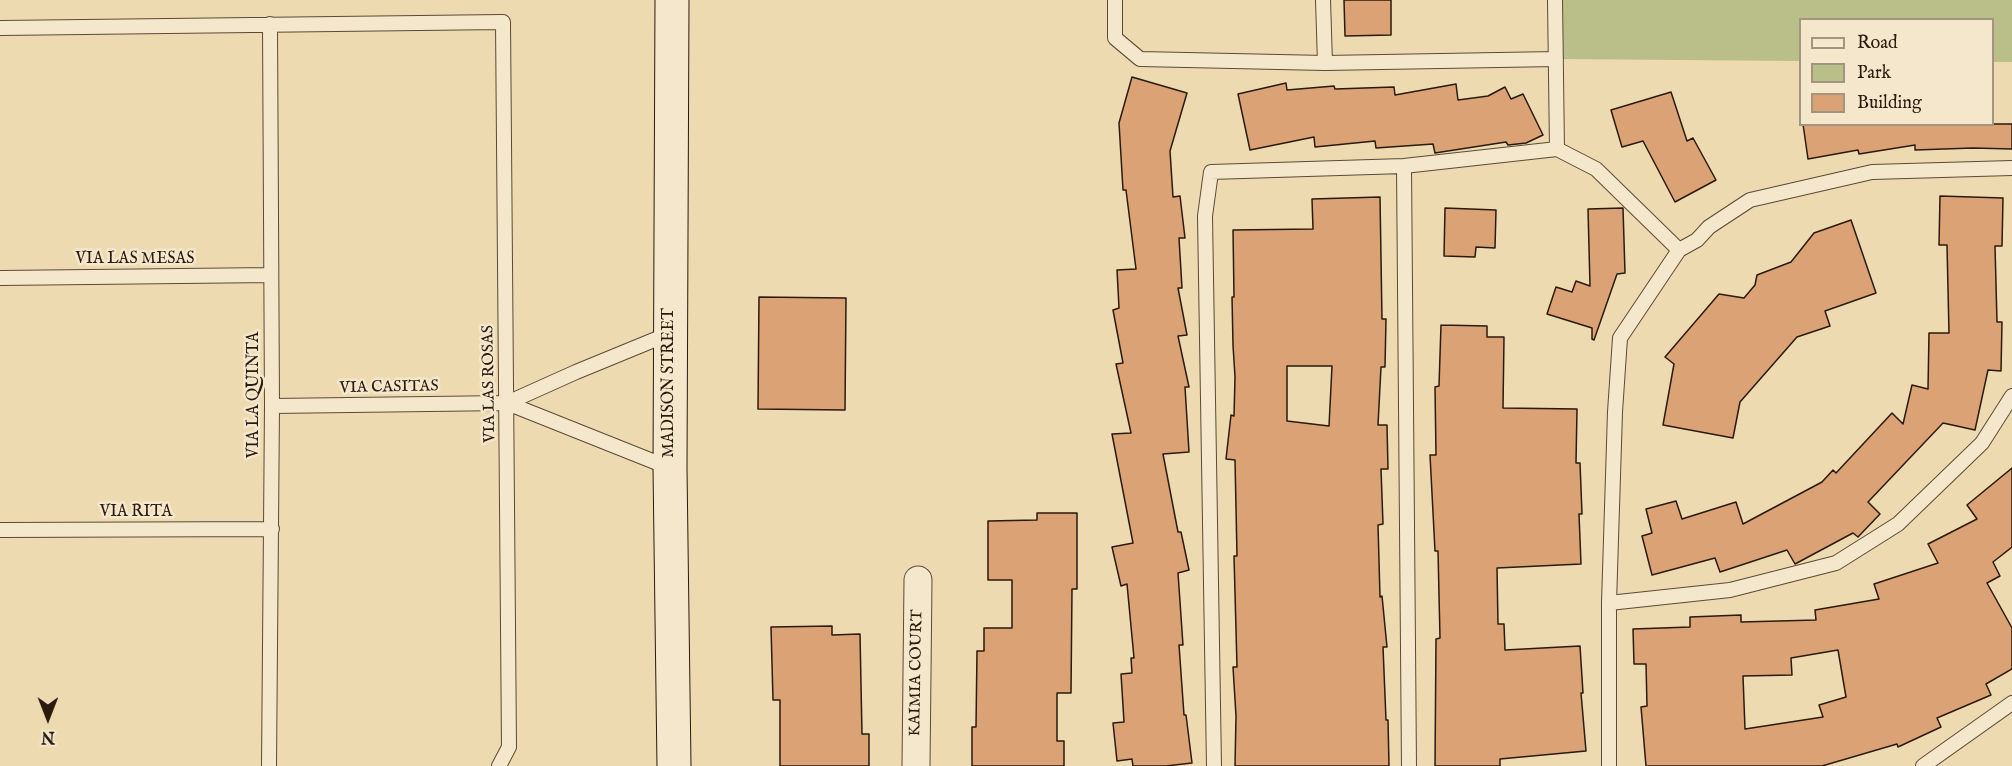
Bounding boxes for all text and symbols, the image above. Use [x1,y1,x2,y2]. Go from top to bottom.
legend [1799,18,1994,126]
text: Road [1857,32,1898,55]
text: Park [1857,62,1891,85]
text: Building [1857,92,1922,115]
street label: VIA LAS MESAS [76,250,194,270]
street label: MADISON STREET [660,308,680,458]
street label: VIA LAS ROSAS [479,325,501,443]
street label: VIA LA QUINTA [245,332,265,458]
street label: VIA CASITAS [339,378,439,398]
street label: VIA RITA [100,503,172,523]
street label: KAIMIA COURT [906,609,928,737]
north arrow [18,688,78,748]
text: N [41,726,55,746]

